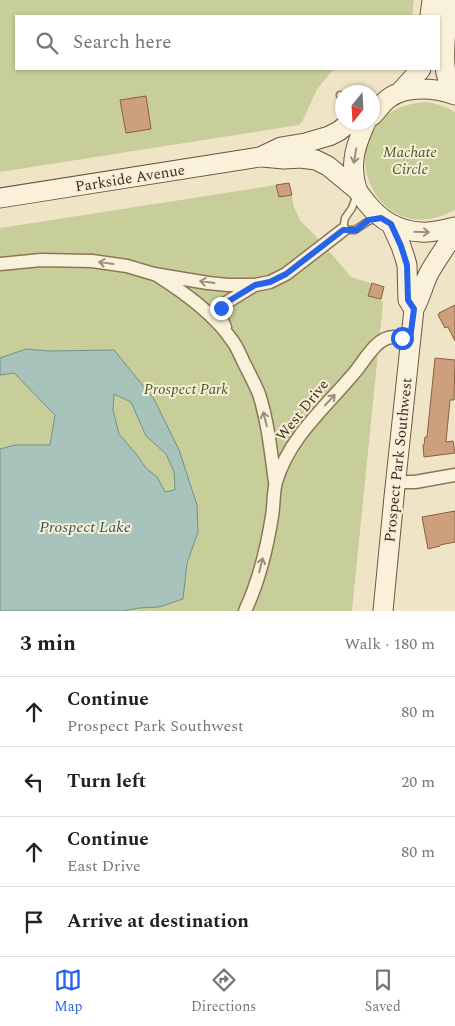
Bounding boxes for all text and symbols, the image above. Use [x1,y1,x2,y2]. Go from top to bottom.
search box [15,15,440,70]
text: Search here [73,28,172,57]
icon: search [33,29,61,57]
north arrow [335,85,380,130]
park label: Machate Circle [383,141,437,181]
one-way arrow [350,147,360,163]
street label: Parkside Avenue [74,158,187,199]
one-way arrow [414,227,430,237]
one-way arrow [99,258,115,268]
one-way arrow [199,277,215,287]
route end [210,297,233,320]
route start [391,327,414,350]
street label: West Drive [270,374,335,446]
street label: Prospect Park Southwest [378,377,419,544]
park label: Prospect Park [144,378,228,401]
one-way arrow [324,394,336,406]
one-way arrow [260,411,269,427]
water label: Prospect Lake [39,515,131,539]
one-way arrow [257,557,267,573]
text: 3 min [20,628,76,660]
text: Walk · 180 m [344,632,435,656]
text: Continue [67,685,149,714]
icon: ahead [20,698,48,726]
text: 80 m [401,700,435,724]
text: Prospect Park Southwest [67,714,244,738]
text: Turn left [67,767,146,796]
icon: left [20,768,48,796]
text: 20 m [401,770,435,794]
text: Continue [67,825,149,854]
icon: ahead [20,838,48,866]
text: 80 m [401,840,435,864]
text: East Drive [67,854,141,878]
text: Arrive at destination [67,907,249,936]
icon: arrive [20,908,48,936]
tab: Map [54,966,82,1017]
tab: Directions [191,966,256,1017]
tab: Saved [365,966,401,1017]

